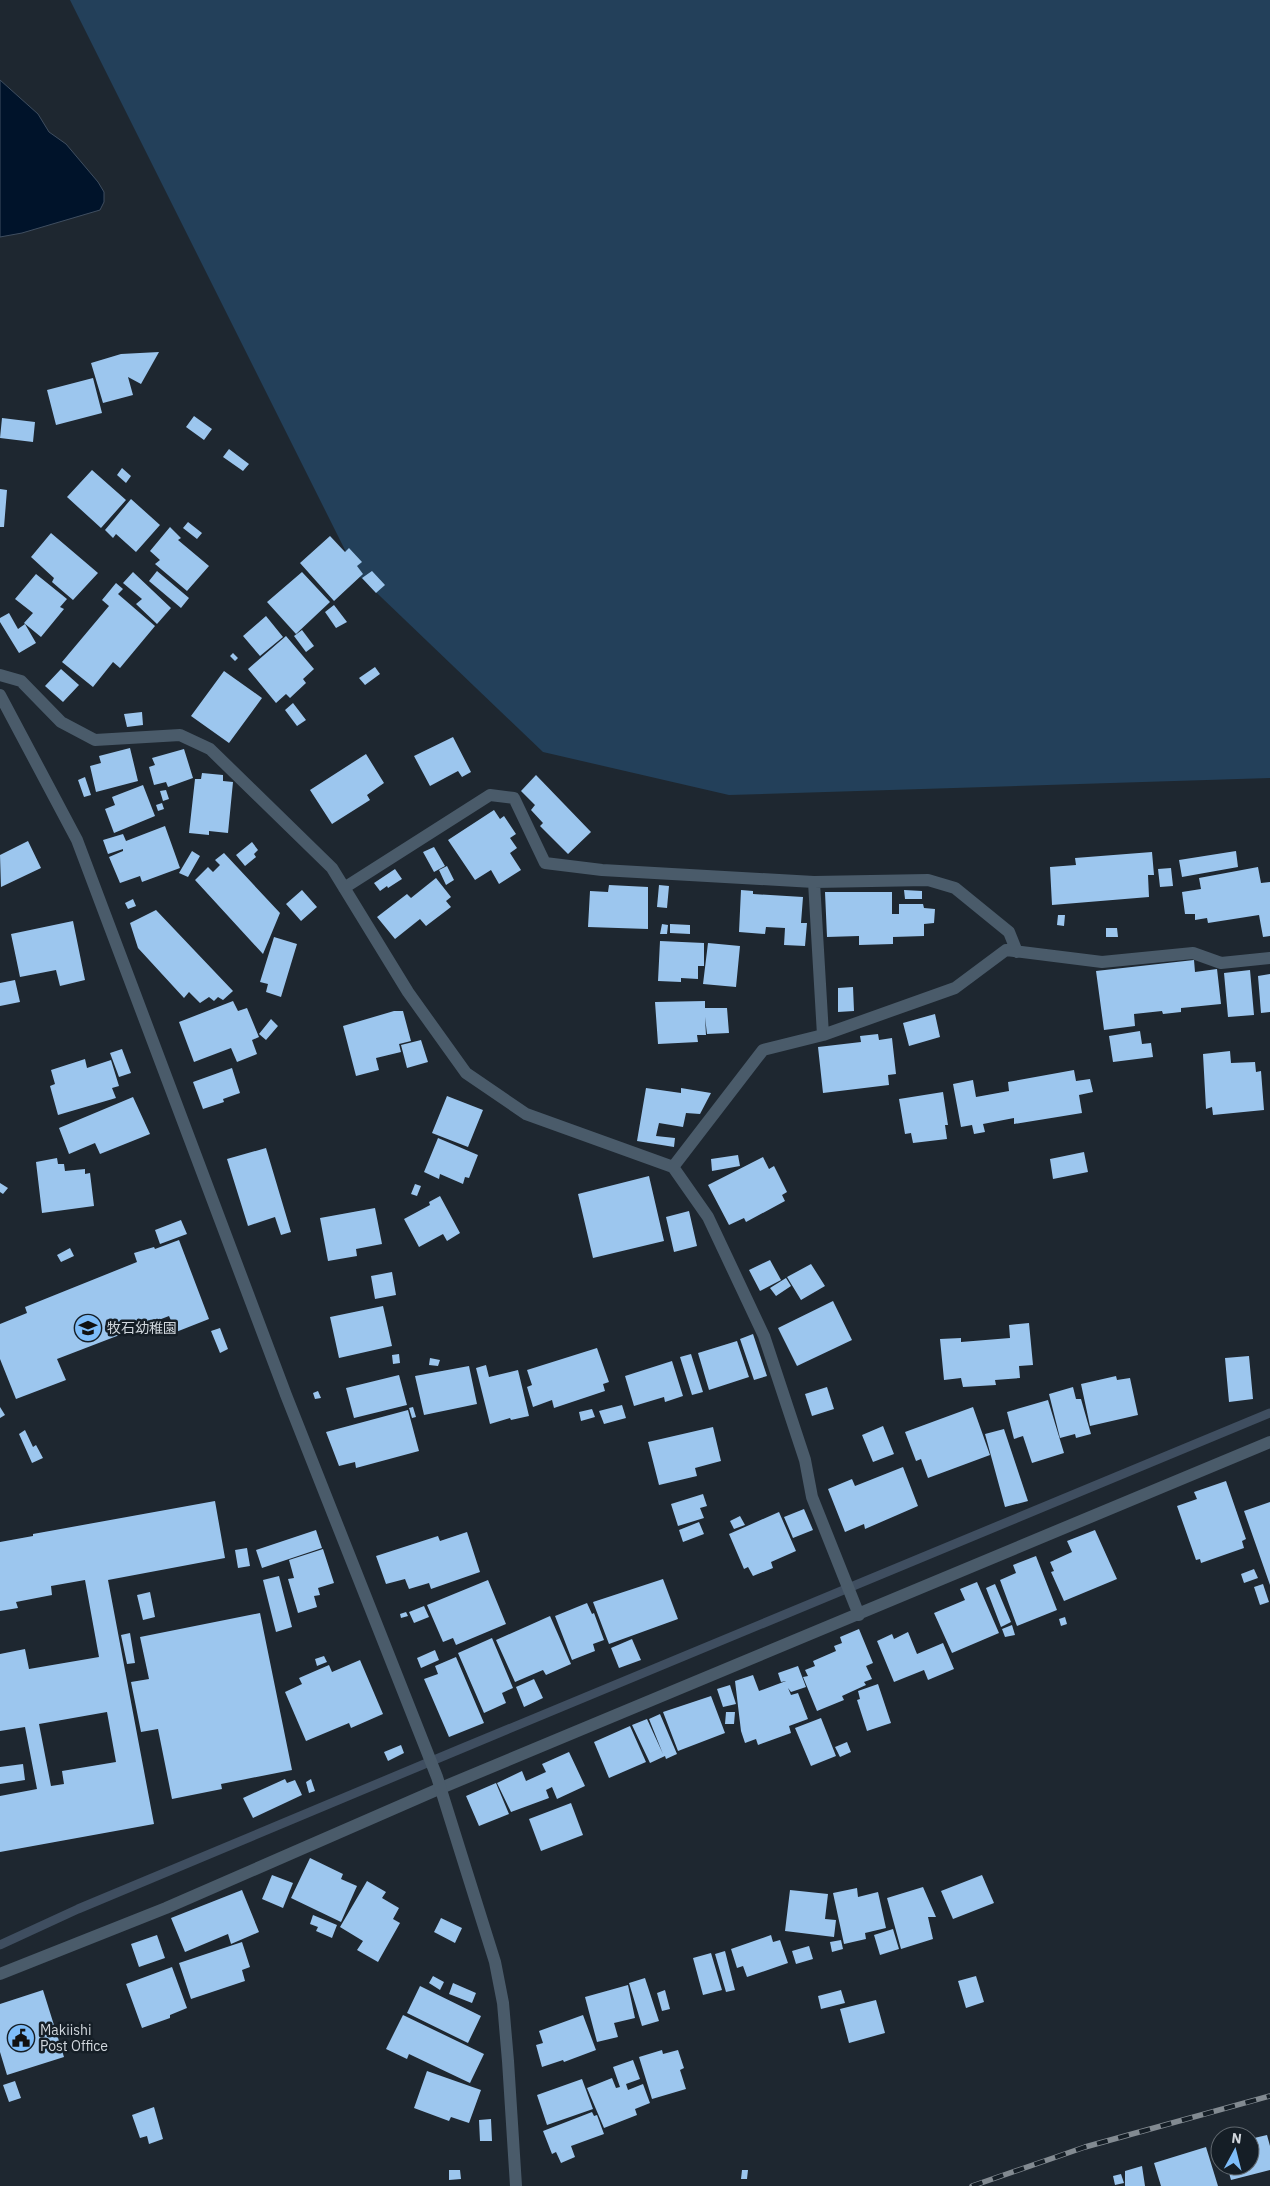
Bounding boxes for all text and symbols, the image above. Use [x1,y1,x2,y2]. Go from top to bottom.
school or university icon: 牧石幼稚園 [73,1313,103,1343]
place label: 牧石幼稚園 [107,1319,177,1337]
place label: Makiishi Post Office [40,2021,108,2055]
public building icon: Makiishi Post Office [6,2023,36,2053]
north arrow [1210,2126,1260,2176]
text: N [1230,2129,1243,2148]

